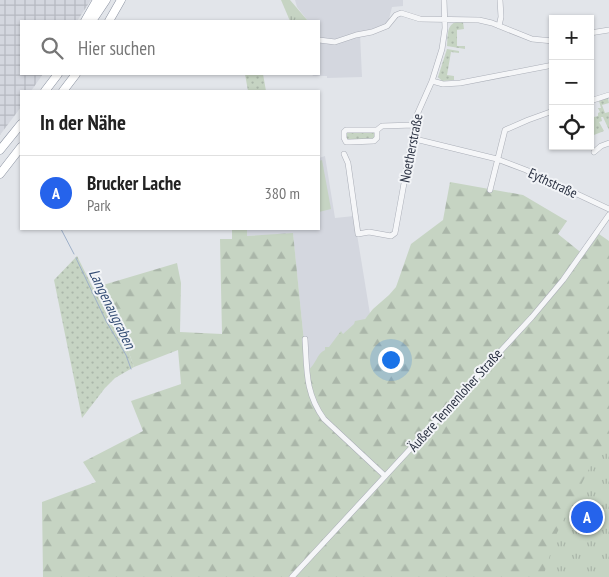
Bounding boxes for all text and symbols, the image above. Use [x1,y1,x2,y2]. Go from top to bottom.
map controls [549,15,594,150]
button: + [549,15,594,60]
search box [20,20,320,75]
icon: search [38,34,66,62]
text: Hier suchen [78,36,155,60]
button: − [549,60,594,105]
button: locate [549,105,594,150]
text: In der Nähe [40,109,126,136]
street label: Noetherstraße [396,112,427,184]
street label: Eythstraße [526,164,581,202]
text: Brucker Lache [87,171,181,195]
text: A [52,183,60,203]
text: 380 m [265,183,300,203]
text: Park [87,195,111,215]
water label: Langenaugraben [85,266,141,353]
street label: Äußere Tennenloher Straße [404,345,506,455]
your location [378,347,404,373]
pin: A [571,498,603,536]

